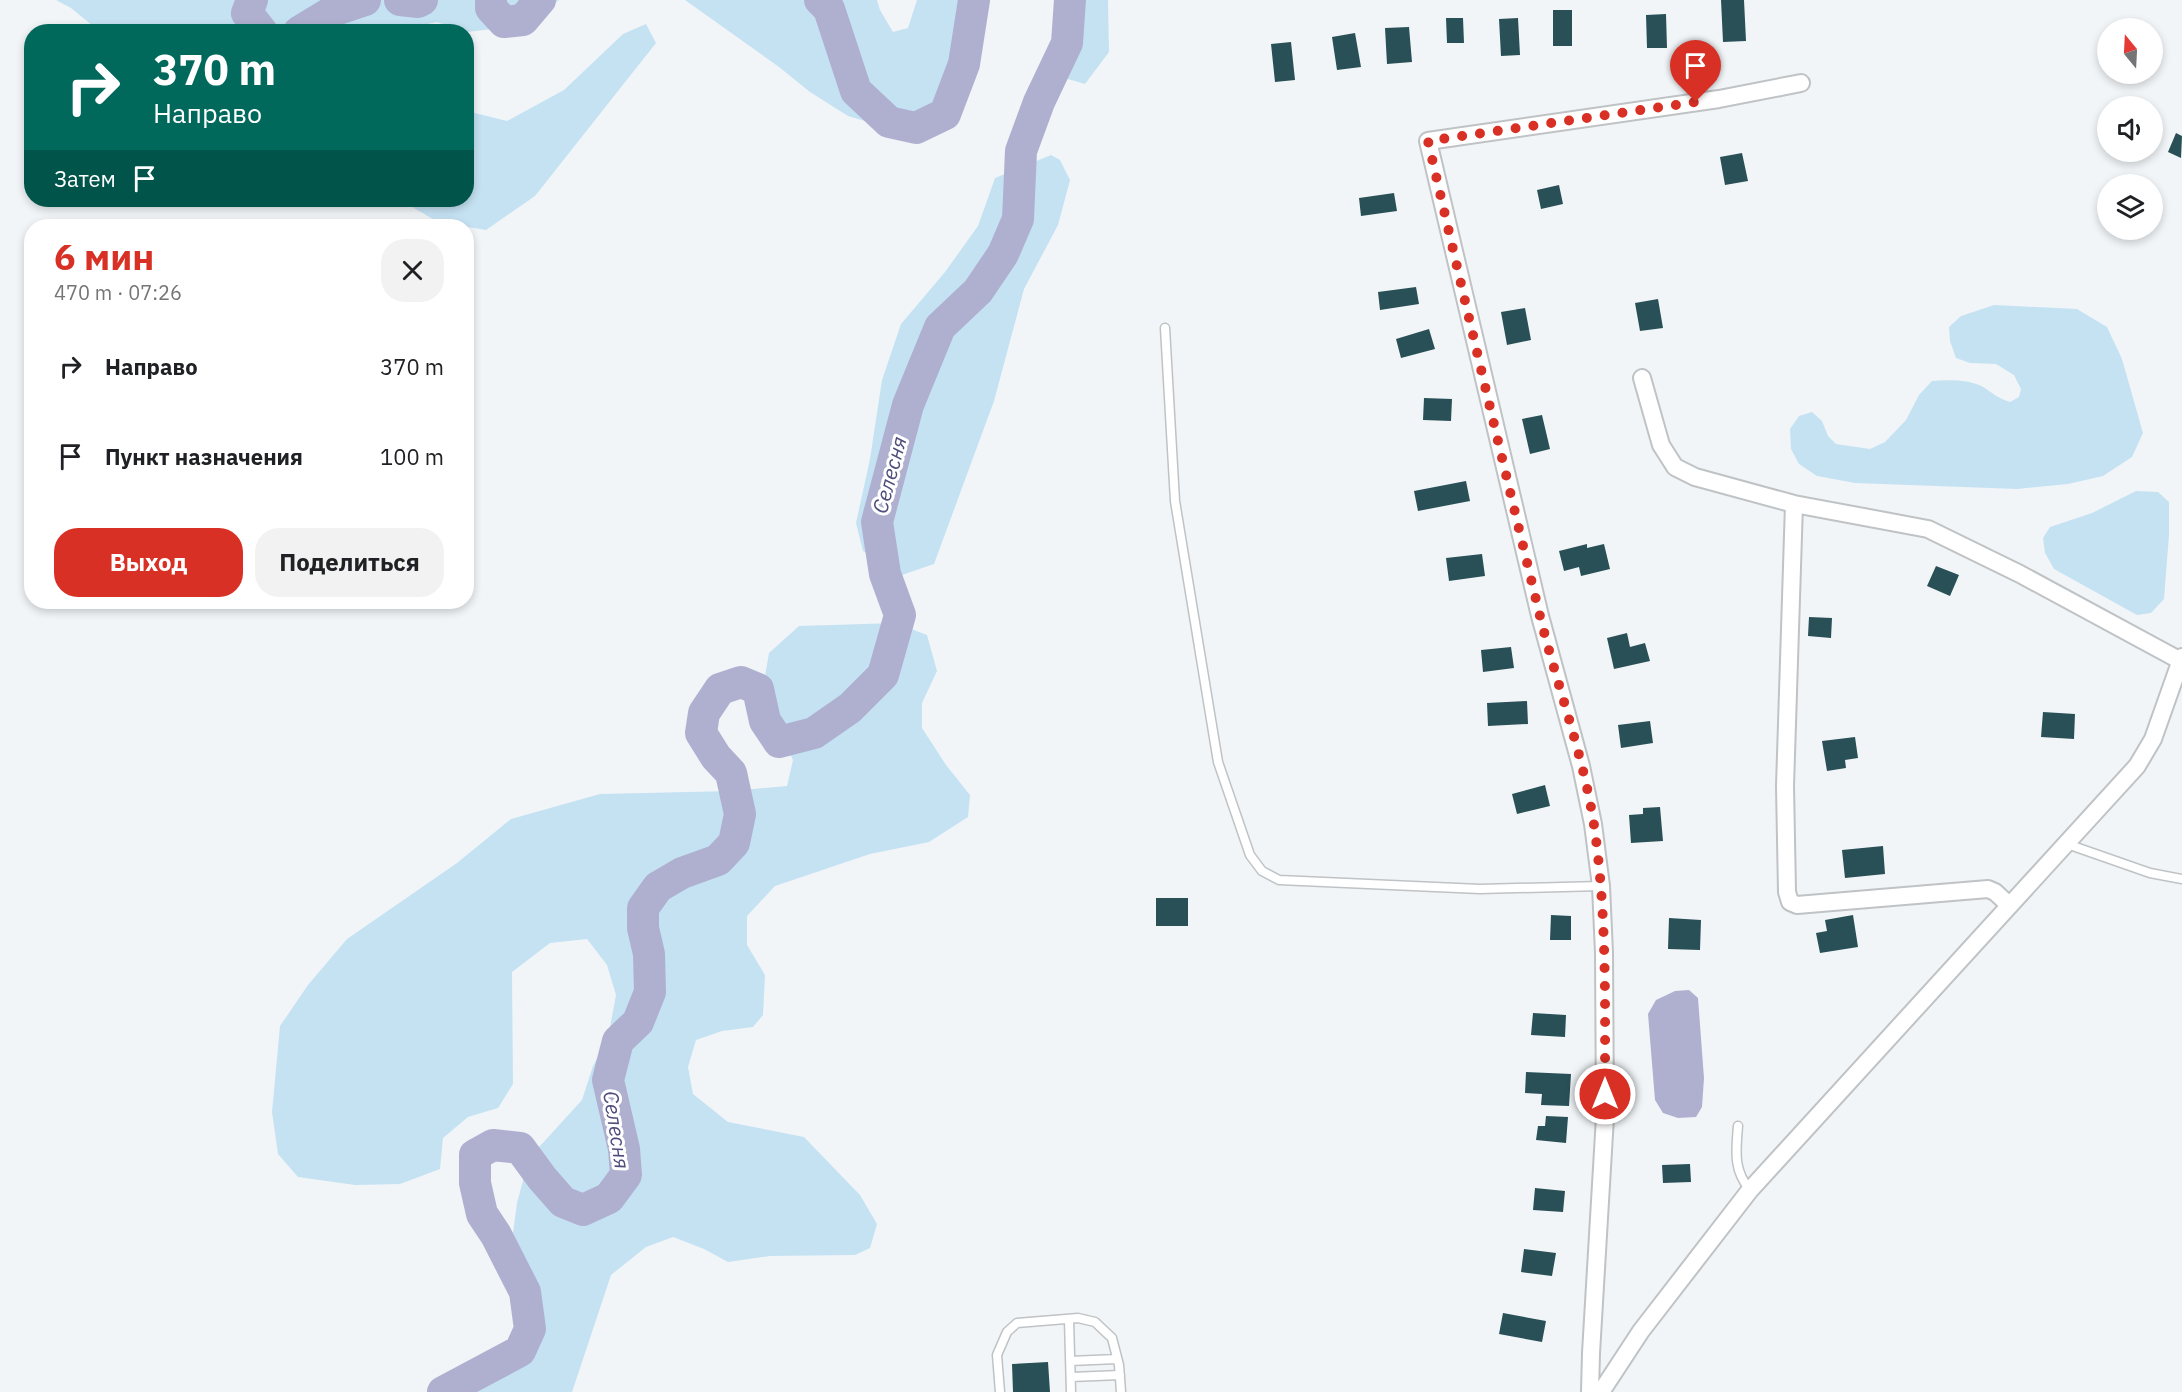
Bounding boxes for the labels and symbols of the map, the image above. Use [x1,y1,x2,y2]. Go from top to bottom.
north arrow [2097,18,2163,84]
pin [1670,40,1721,102]
water label: Селесня [865,433,913,516]
position arrow [1573,1062,1637,1126]
water label: Селесня [597,1089,637,1171]

